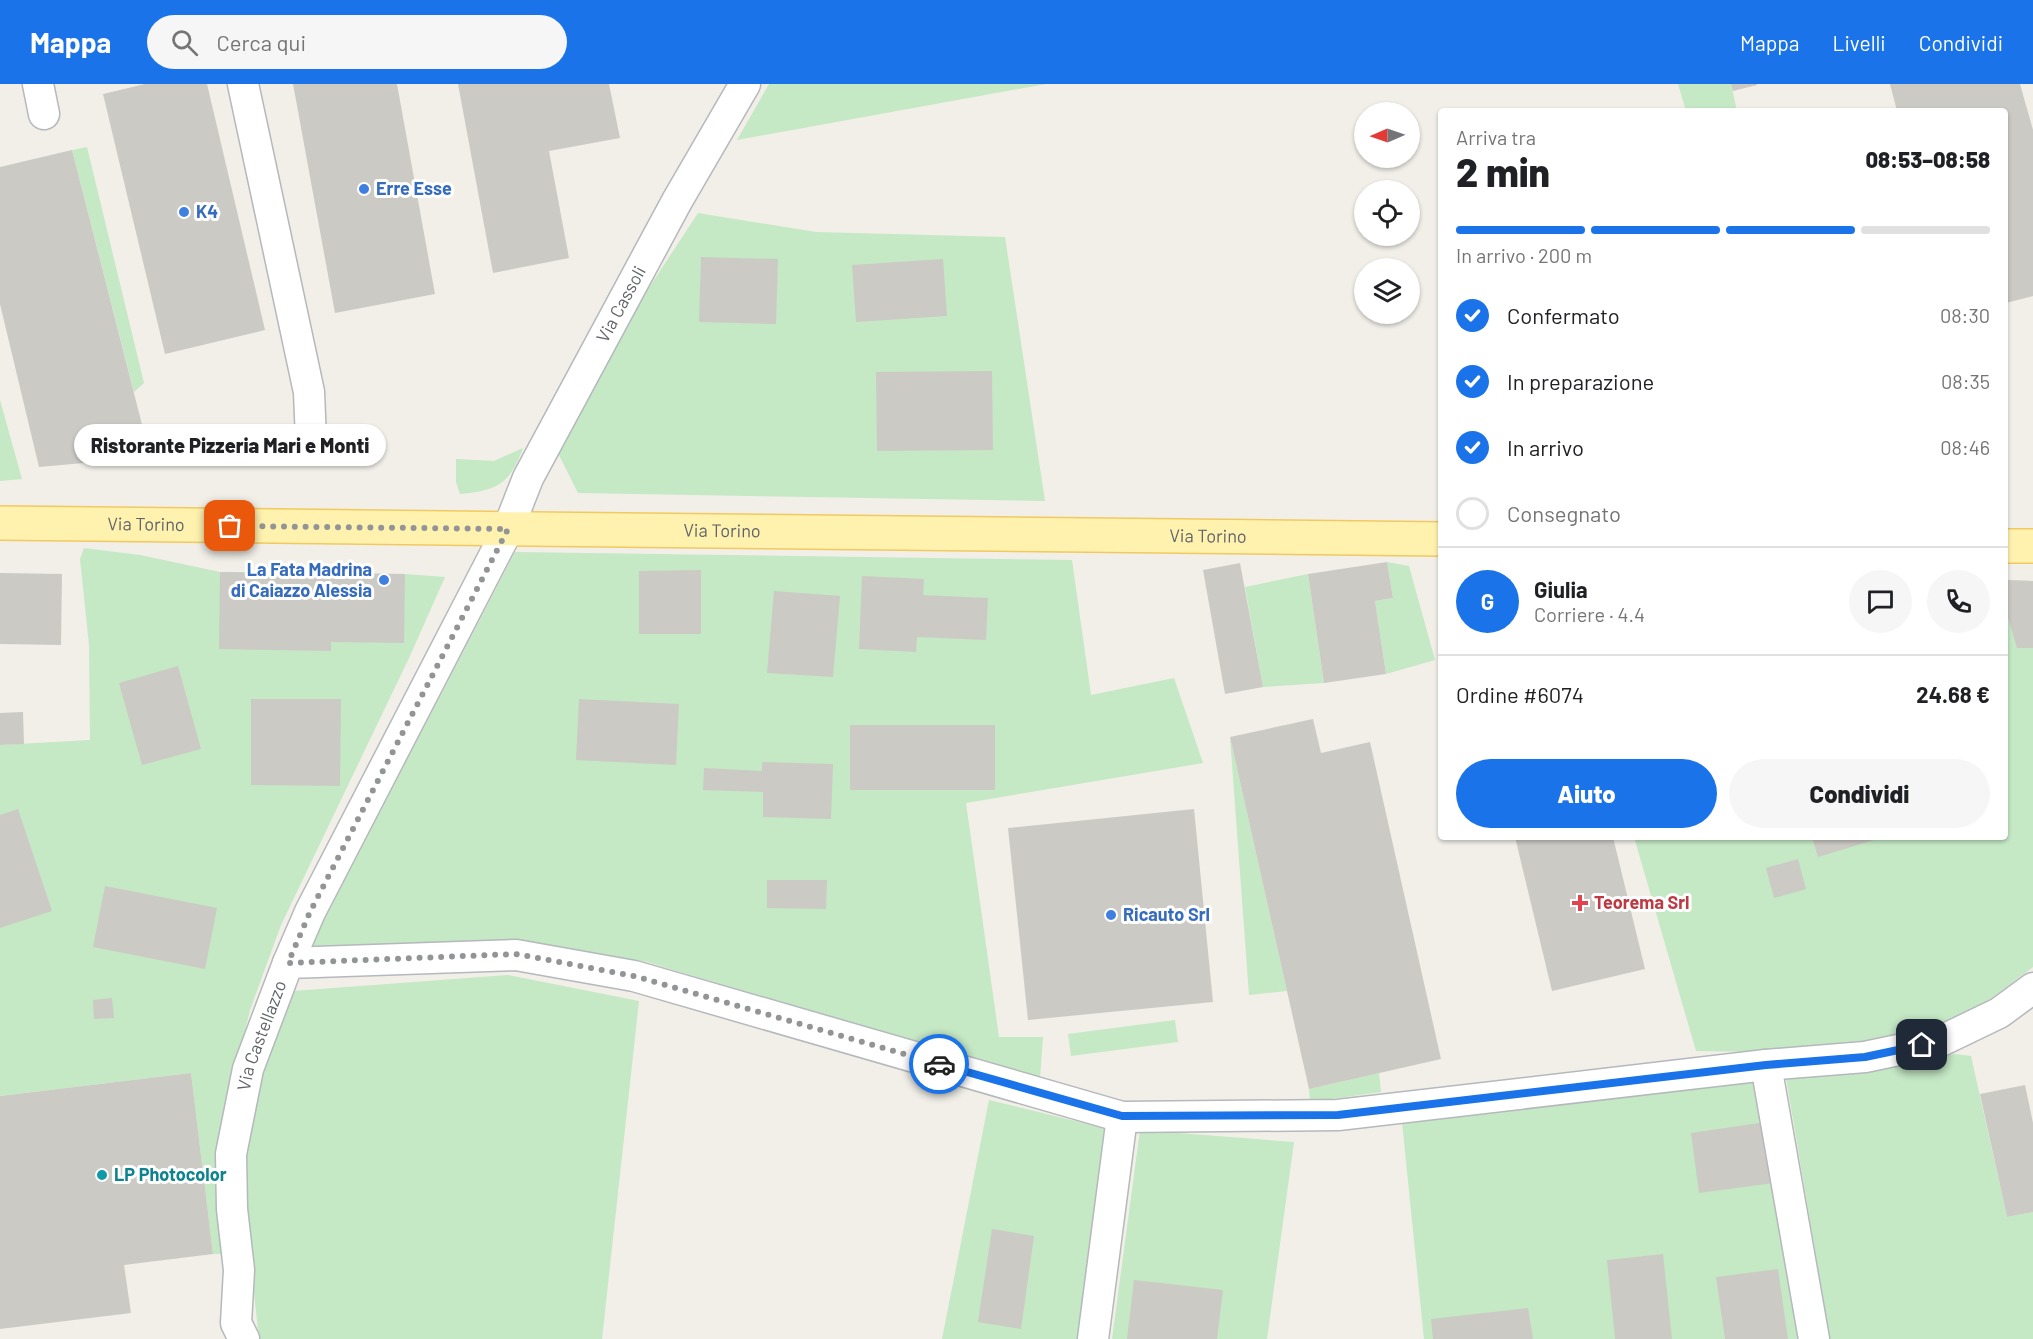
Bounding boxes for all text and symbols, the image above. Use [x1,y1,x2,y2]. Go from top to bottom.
search box [147,15,567,69]
text: Mappa [30,25,111,59]
icon: search [168,26,201,59]
text: Cerca qui [216,29,306,55]
text: Mappa [1740,30,1800,55]
text: Livelli [1833,30,1886,55]
text: Condividi [1919,30,2003,55]
north arrow [1354,102,1420,168]
map controls [1354,102,1420,324]
text: Arriva tra [1456,125,1536,149]
text: 08:53–08:58 [1865,146,1990,172]
text: 2 min [1456,148,1550,195]
place label: Erre Esse [376,177,452,199]
button: locate [1354,180,1420,246]
marker: Erre Esse [357,182,371,196]
place label: K4 [196,200,218,222]
marker: K4 [177,205,191,219]
text: In arrivo · 200 m [1456,243,1592,267]
button: layers [1354,258,1420,324]
street label: Via Cassoli [591,262,650,346]
icon: check [1456,299,1489,332]
text: Confermato [1507,302,1620,328]
text: 08:30 [1940,303,1990,327]
icon: check [1456,365,1489,398]
text: In preparazione [1507,368,1654,394]
text: 08:35 [1941,369,1990,393]
callout: Ristorante Pizzeria Mari e Monti [74,424,386,466]
icon: check [1456,431,1489,464]
text: Ristorante Pizzeria Mari e Monti [91,433,369,457]
text: In arrivo [1507,434,1584,460]
text: 08:46 [1940,435,1990,459]
pin [204,500,255,551]
text: Consegnato [1507,500,1621,526]
icon: bag [213,509,246,542]
street label: Via Torino [107,512,185,535]
street label: Via Torino [683,519,761,541]
street label: Via Torino [1169,524,1247,547]
place label: La Fata Madrina di Caiazzo Alessia [231,558,372,601]
button: chat [1849,570,1912,633]
button: phone [1927,570,1990,633]
marker: La Fata Madrina di Caiazzo Alessia [377,573,391,587]
text: Giulia [1534,576,1588,602]
text: G [1481,588,1494,614]
text: Corriere · 4.4 [1534,602,1645,626]
text: Ordine #6074 [1456,681,1584,707]
text: 24.68 € [1916,681,1990,707]
button: Aiuto [1456,759,1717,828]
button: Condividi [1729,759,1990,828]
place label: Teorema Srl [1594,891,1690,913]
marker: Teorema Srl [1571,894,1589,912]
place label: Ricauto Srl [1123,903,1210,925]
marker: Ricauto Srl [1104,908,1118,922]
street label: Via Castellazzo [232,977,291,1093]
pin [1896,1019,1947,1070]
icon: home [1905,1028,1938,1061]
courier [909,1034,969,1094]
icon: car [923,1048,956,1081]
place label: LP Photocolor [114,1163,227,1185]
marker: LP Photocolor [95,1168,109,1182]

